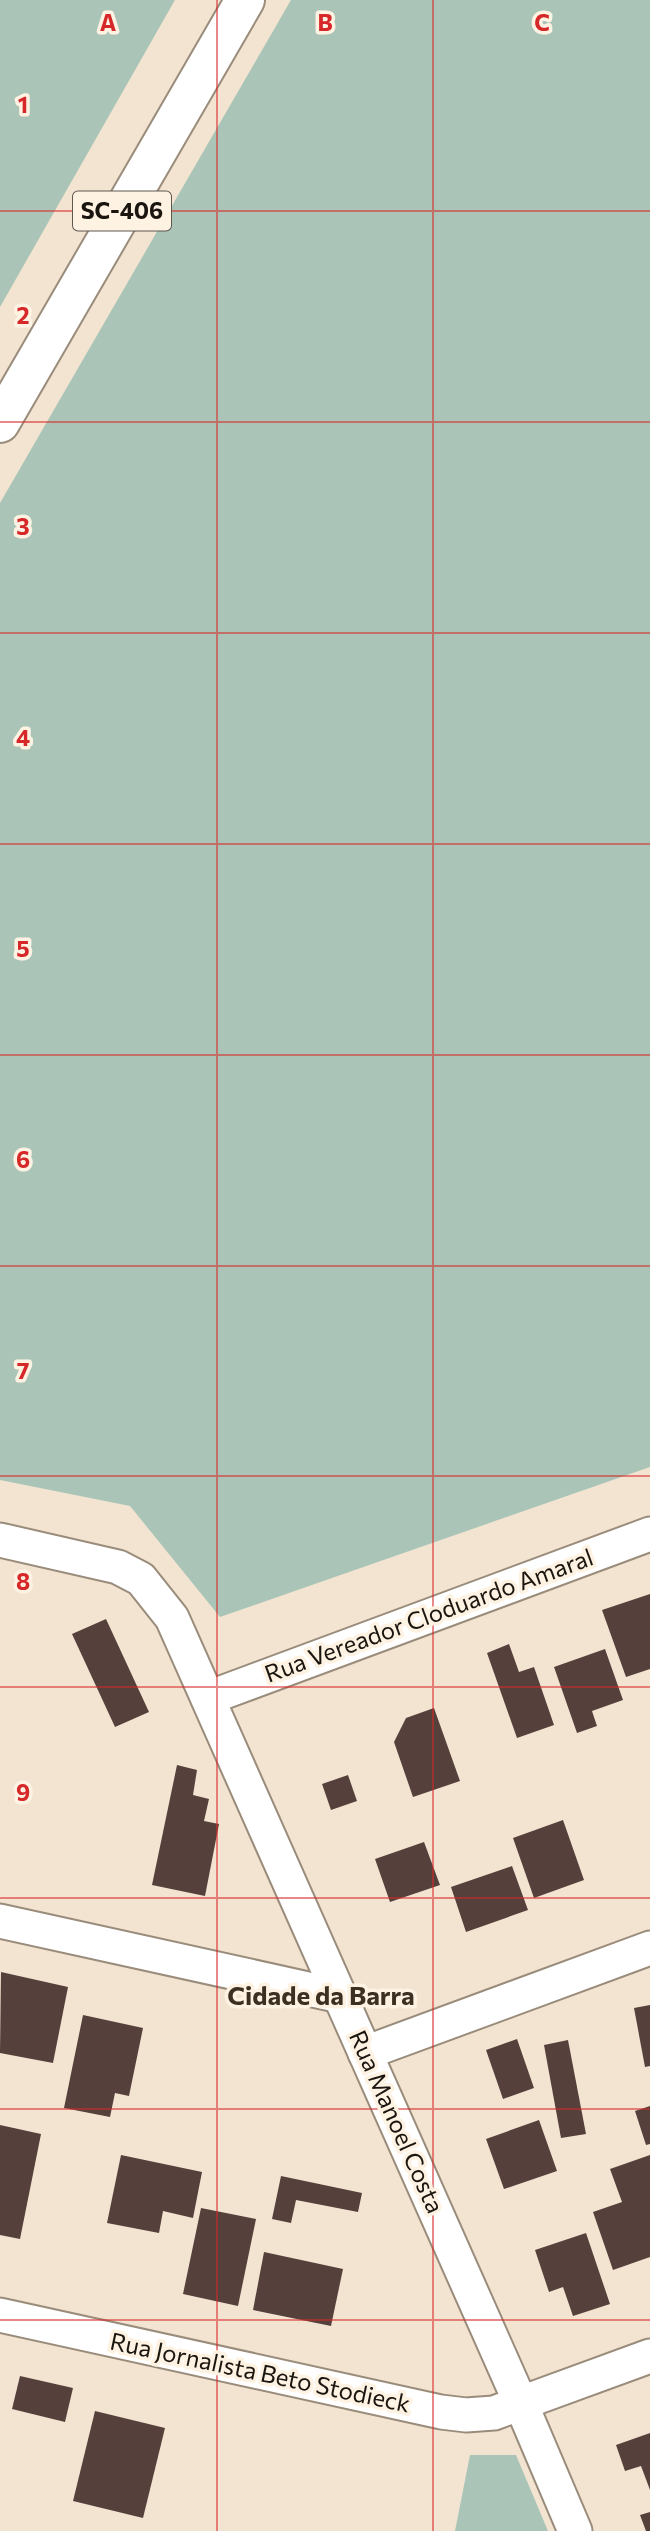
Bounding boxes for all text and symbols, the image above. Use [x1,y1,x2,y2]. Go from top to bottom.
text: A [100,8,117,36]
text: B [317,8,333,36]
text: C [534,8,550,36]
text: 1 [18,90,28,118]
road number: SC-406 [73,192,171,230]
text: 2 [16,301,30,329]
text: 3 [16,512,30,540]
text: 4 [16,723,30,751]
text: 5 [16,934,30,962]
text: 6 [16,1145,30,1173]
text: 7 [17,1356,29,1384]
street label: Rua Vereador Cloduardo Amaral [260,1542,597,1688]
text: 8 [16,1567,30,1595]
text: 9 [16,1778,30,1806]
district label: Cidade da Barra [227,1979,415,2010]
street label: Rua Manoel Costa [344,2025,451,2217]
street label: Rua Jornalista Beto Stodieck [108,2326,413,2418]

